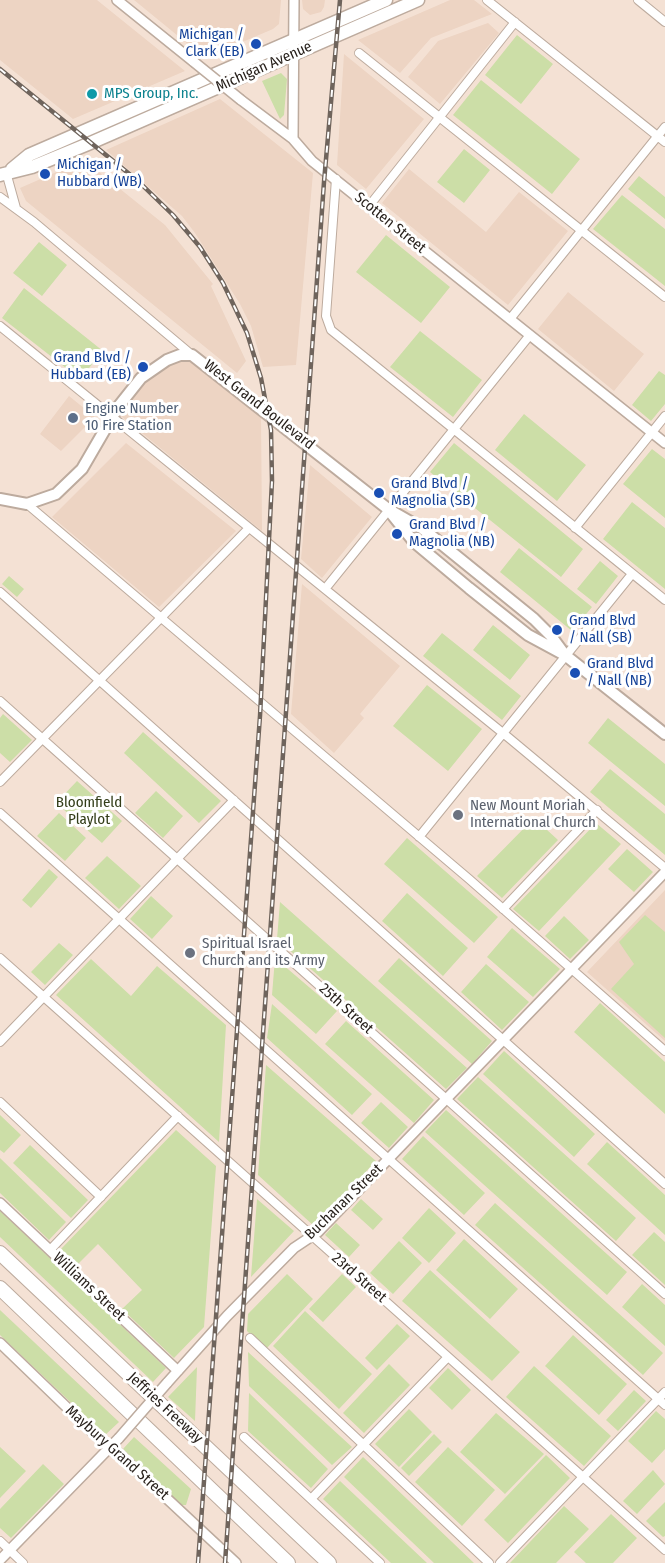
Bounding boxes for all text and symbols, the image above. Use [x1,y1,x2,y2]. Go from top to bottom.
place label: Michigan / Clark (EB) [179,26,244,61]
marker: Michigan / Clark (EB) [249,37,263,51]
street label: Michigan Avenue [213,38,315,96]
place label: MPS Group, Inc. [104,85,198,103]
marker: MPS Group, Inc. [85,87,99,101]
place label: Michigan / Hubbard (WB) [57,156,142,191]
marker: Michigan / Hubbard (WB) [38,167,52,181]
street label: Scotten Street [351,189,429,257]
place label: Grand Blvd / Hubbard (EB) [50,349,131,384]
street label: West Grand Boulevard [200,356,318,454]
marker: Grand Blvd / Hubbard (EB) [136,360,150,374]
place label: Engine Number 10 Fire Station [85,400,179,435]
marker: Engine Number 10 Fire Station [66,411,80,425]
place label: Grand Blvd / Magnolia (SB) [391,475,475,510]
marker: Grand Blvd / Magnolia (SB) [372,486,386,500]
place label: Grand Blvd / Magnolia (NB) [409,516,494,551]
marker: Grand Blvd / Magnolia (NB) [390,527,404,541]
place label: Grand Blvd / Nall (SB) [569,612,636,647]
marker: Grand Blvd / Nall (SB) [550,623,564,637]
place label: Grand Blvd / Nall (NB) [587,655,654,690]
marker: Grand Blvd / Nall (NB) [568,666,582,680]
park label: Bloomfield Playlot [56,794,122,829]
place label: New Mount Moriah International Church [470,797,596,832]
marker: New Mount Moriah International Church [451,808,465,822]
place label: Spiritual Israel Church and its Army [202,935,325,970]
marker: Spiritual Israel Church and its Army [183,946,197,960]
street label: 25th Street [315,980,377,1038]
street label: Buchanan Street [301,1160,387,1244]
street label: Williams Street [49,1249,129,1325]
street label: 23rd Street [328,1249,390,1307]
street label: Jeffries Freeway [124,1369,206,1447]
street label: Maybury Grand Street [62,1402,172,1504]

